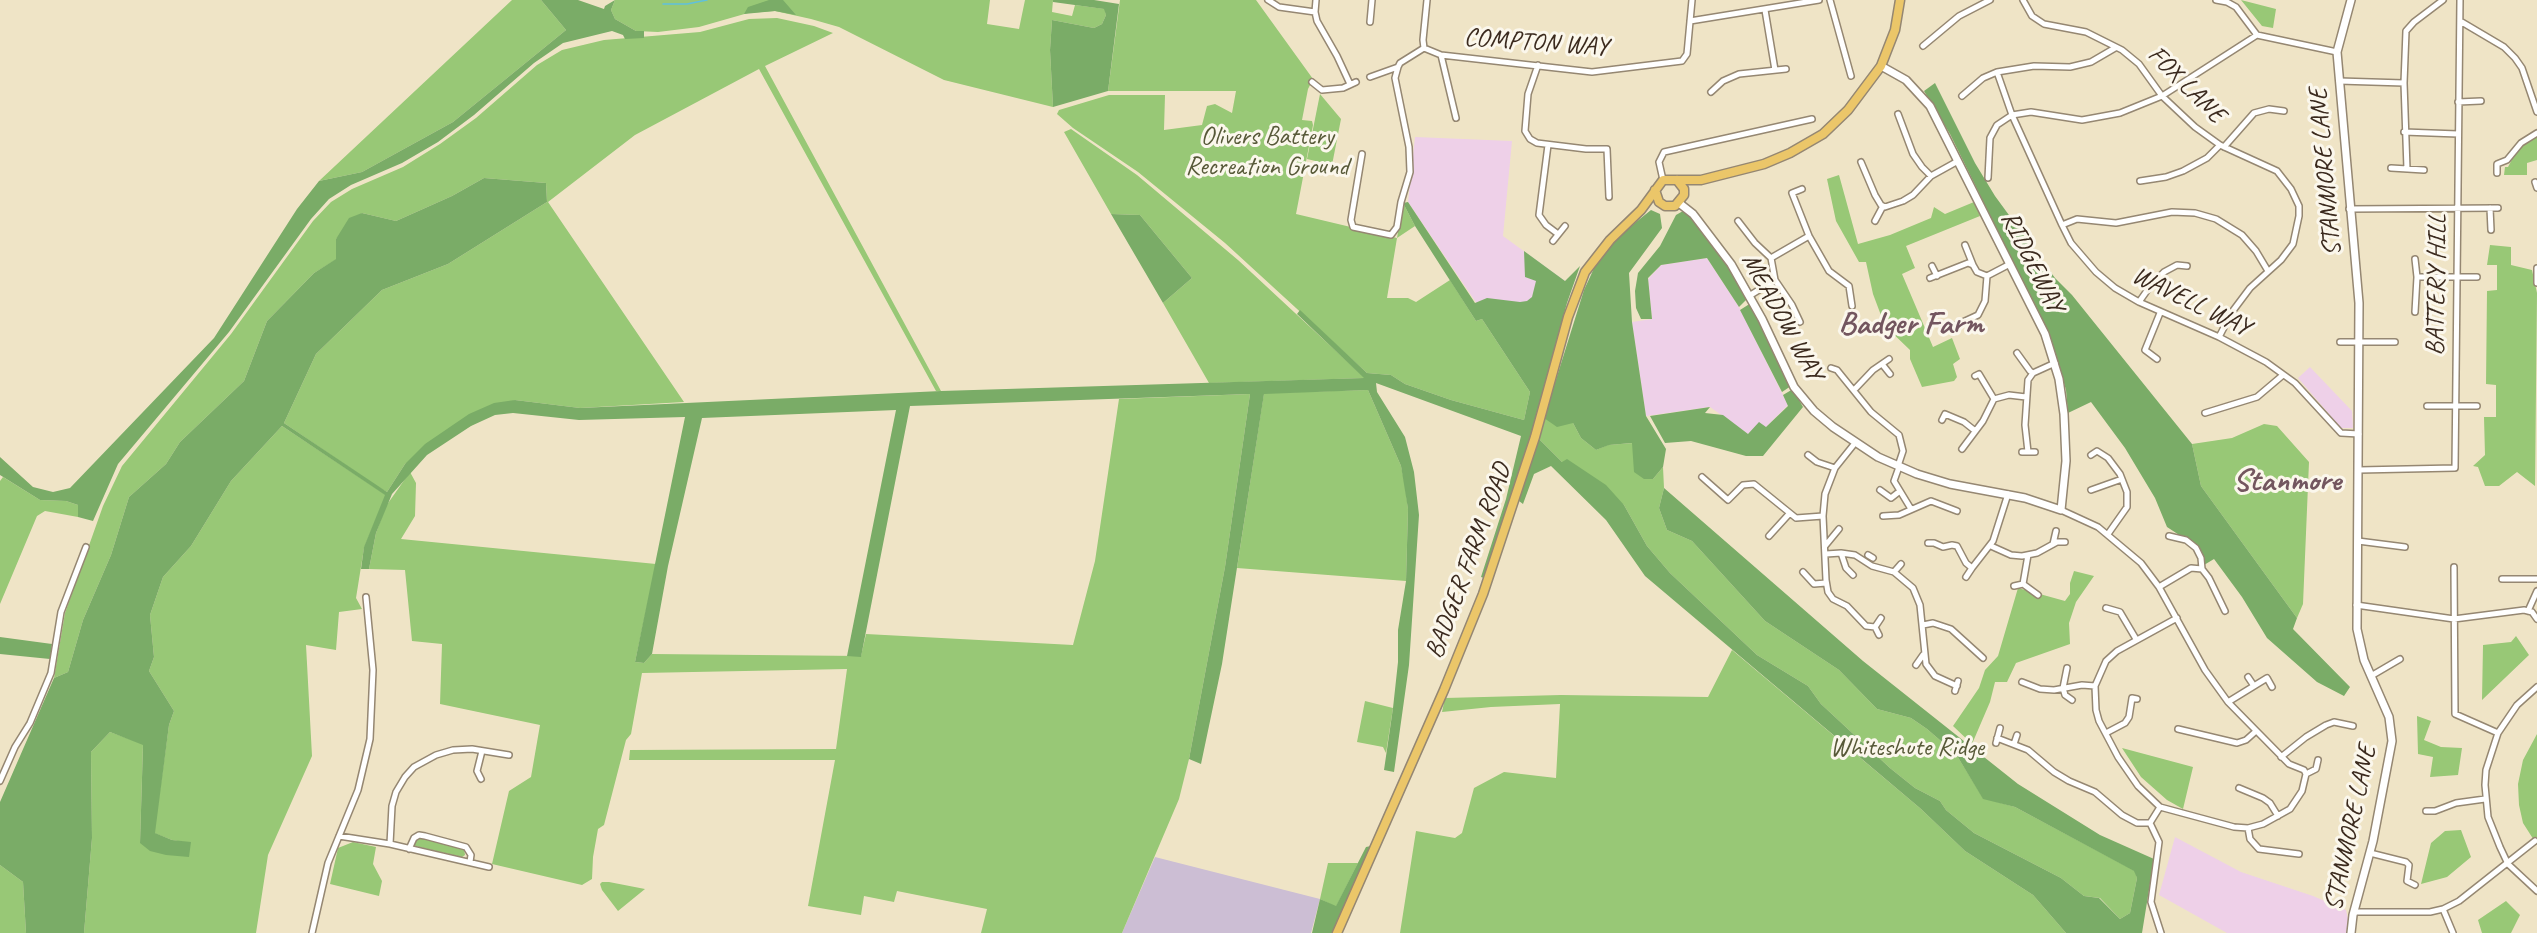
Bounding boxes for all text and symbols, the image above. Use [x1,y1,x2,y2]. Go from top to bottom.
street label: COMPTON WAY [1463,22,1609,64]
street label: FOX LANE [2141,40,2231,130]
street label: STANMORE LANE [2303,87,2349,257]
park label: Olivers Battery Recreation Ground [1185,121,1349,182]
street label: RIDGEWAY [1993,206,2071,318]
street label: BATTERY HILL [2420,214,2454,356]
street label: MEADOW WAY [1734,248,1830,386]
street label: WAVELL WAY [2127,260,2255,344]
district label: Badger Farm [1839,306,1983,344]
street label: BADGER FARM ROAD [1419,459,1519,663]
district label: Stanmore [2233,463,2341,501]
park label: Whiteshute Ridge [1830,732,1984,764]
street label: STANMORE LANE [2318,742,2384,914]

